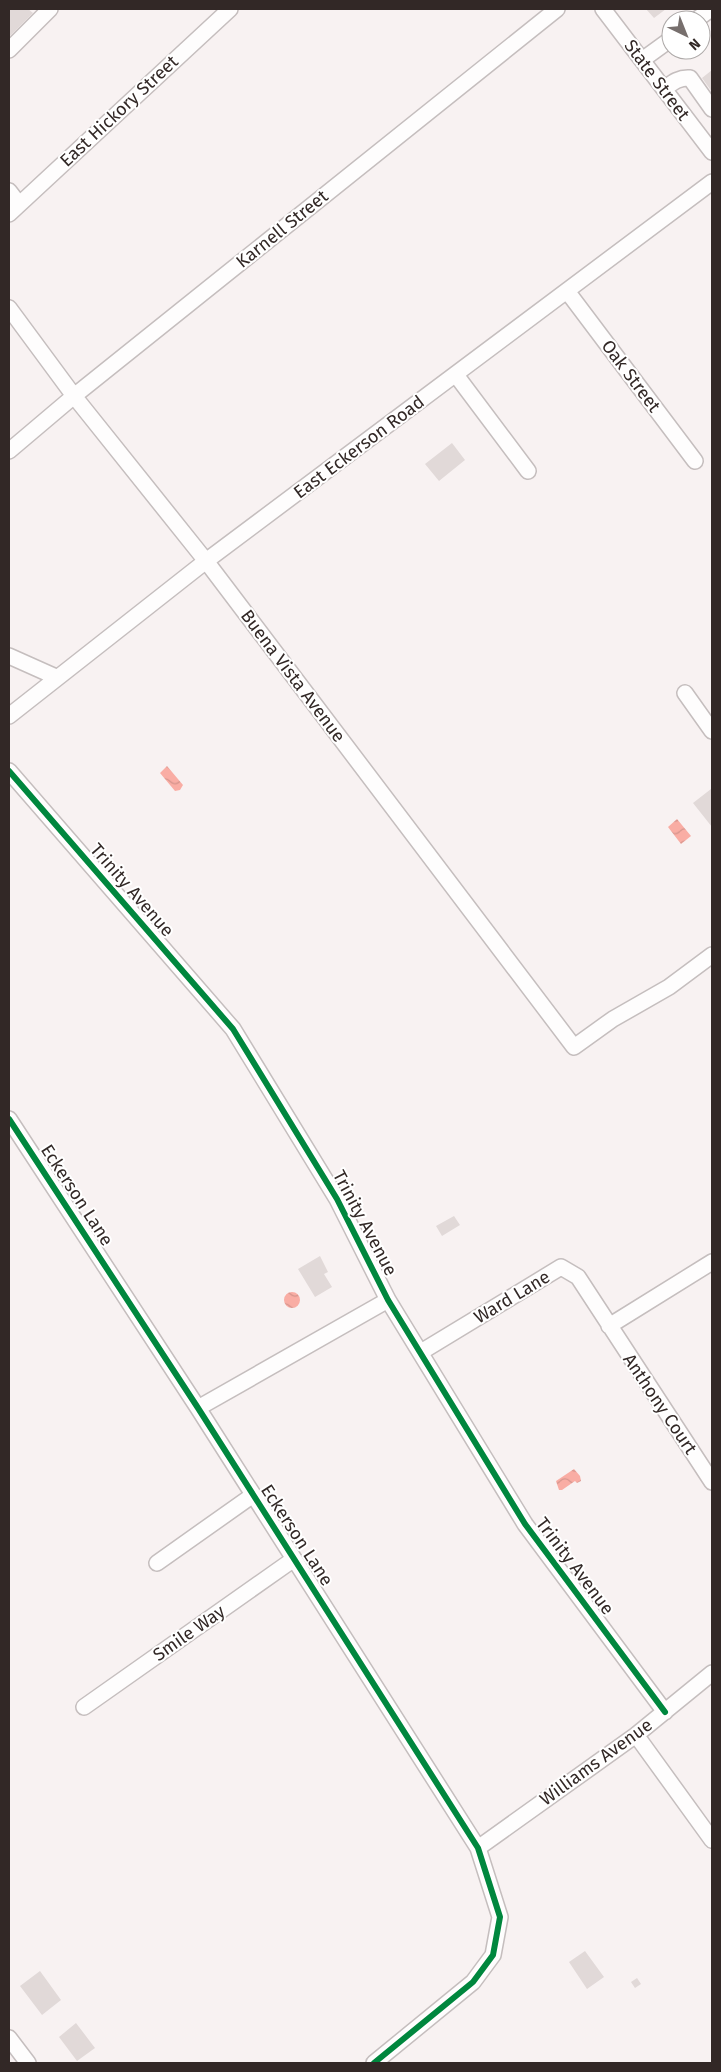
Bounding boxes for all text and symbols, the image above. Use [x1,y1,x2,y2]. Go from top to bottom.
north arrow [661,10,711,60]
street label: State Street [619,35,695,125]
text: N [685,35,704,54]
street label: East Hickory Street [55,50,183,171]
street label: Karnell Street [232,185,333,273]
street label: Oak Street [597,335,666,417]
street label: East Eckerson Road [289,391,429,503]
street label: Buena Vista Avenue [236,605,350,747]
street label: Trinity Avenue [86,839,178,941]
street label: Eckerson Lane [36,1140,118,1250]
street label: Trinity Avenue [328,1167,402,1279]
street label: Ward Lane [470,1266,554,1328]
street label: Anthony Court [618,1350,702,1459]
street label: Eckerson Lane [256,1480,338,1590]
street label: Trinity Avenue [531,1513,619,1619]
street label: Smile Way [149,1600,229,1666]
street label: Williams Avenue [535,1714,657,1810]

